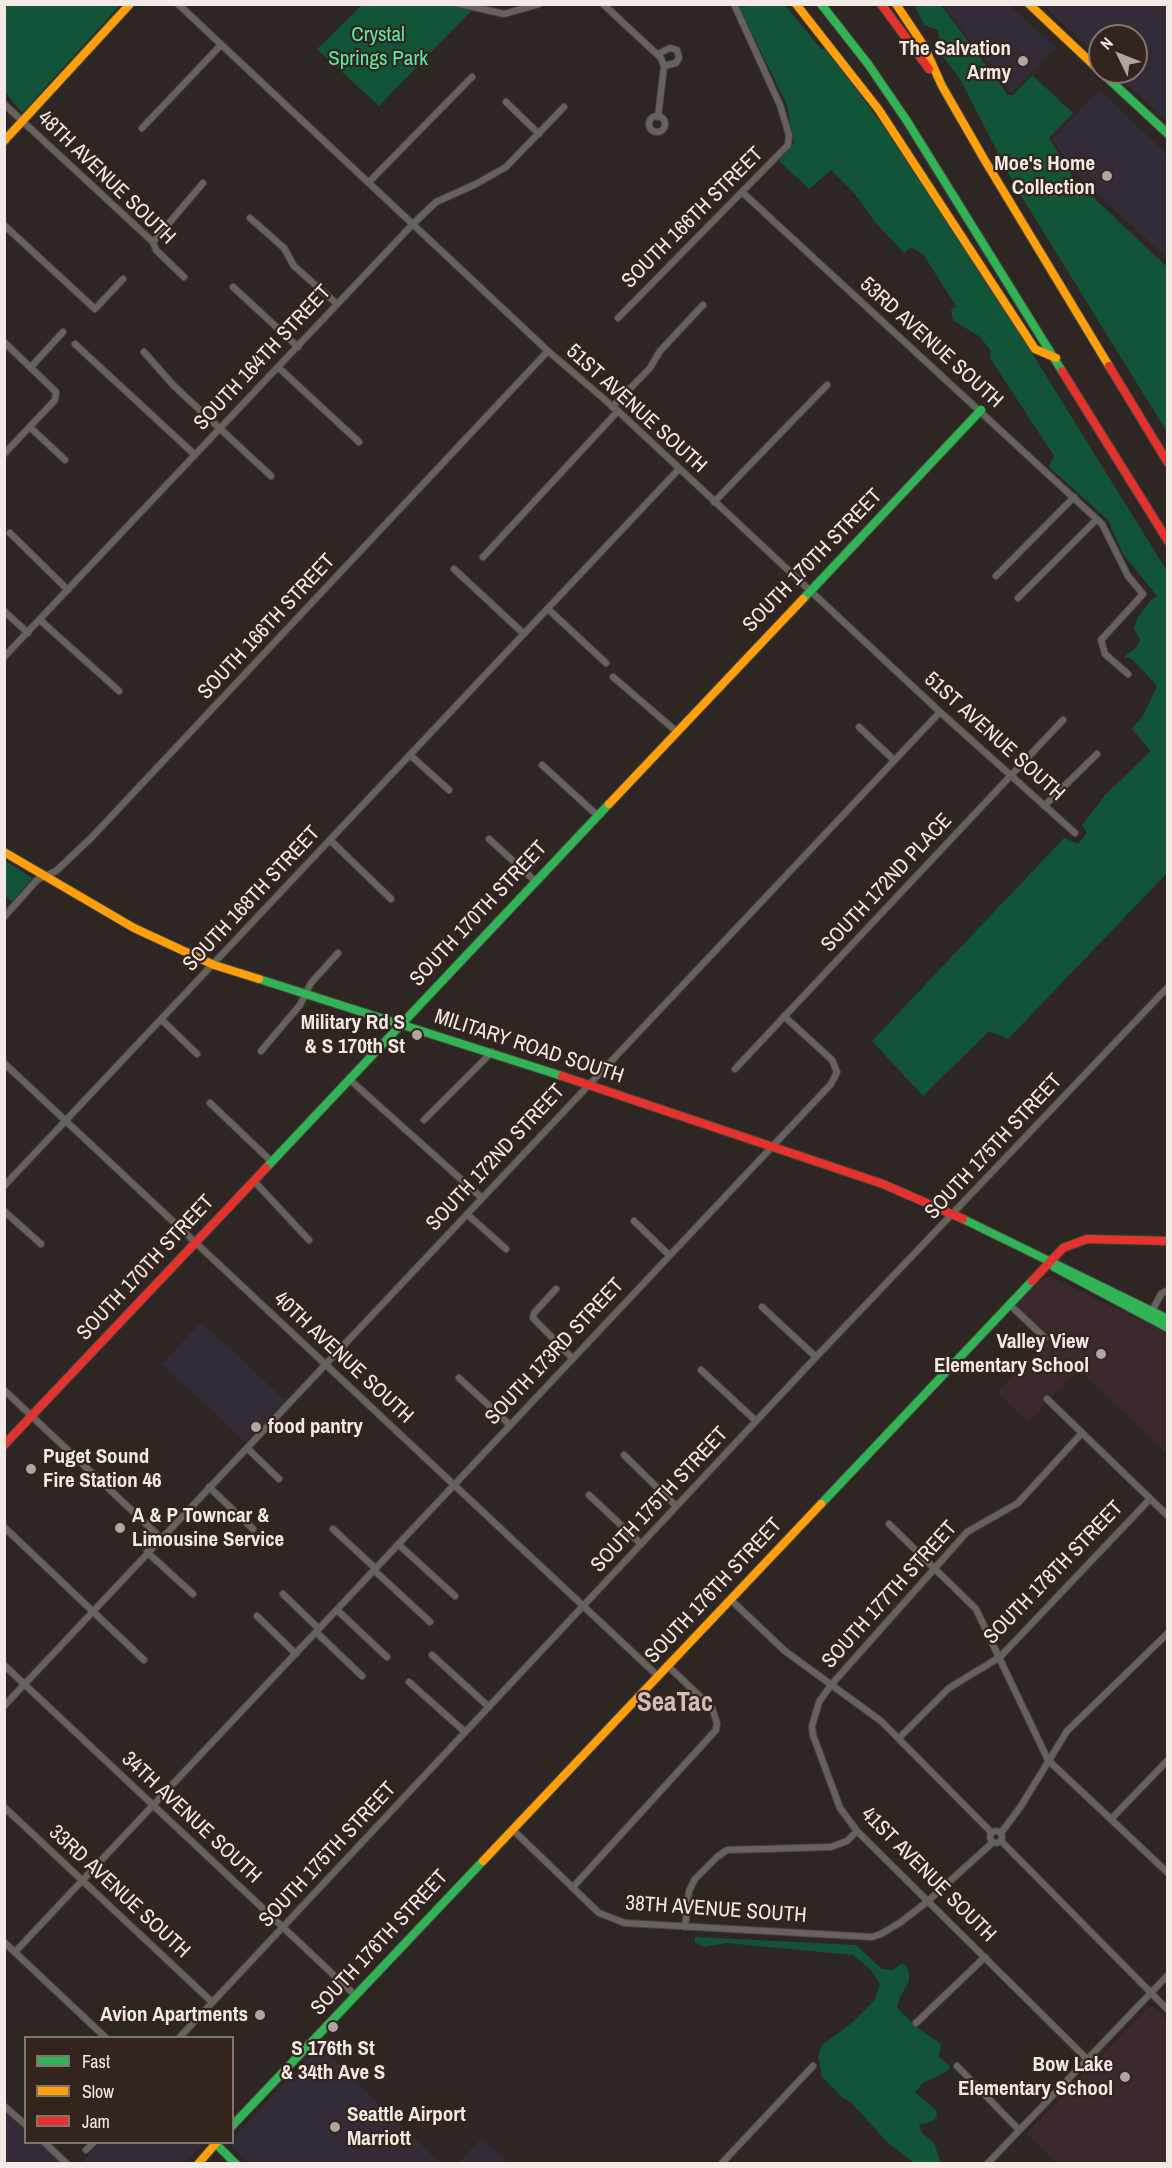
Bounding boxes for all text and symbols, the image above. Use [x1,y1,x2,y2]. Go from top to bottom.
park label: Crystal Springs Park [328,22,428,72]
north arrow [1088,24,1148,84]
text: N [1095,32,1118,54]
place label: The Salvation Army [899,36,1011,86]
marker: The Salvation Army [1016,54,1030,68]
street label: 48TH AVENUE SOUTH [32,106,180,250]
street label: SOUTH 166TH STREET [617,142,769,294]
place label: Moe's Home Collection [994,151,1095,201]
marker: Moe's Home Collection [1100,169,1114,183]
street label: 53RD AVENUE SOUTH [854,272,1008,414]
street label: SOUTH 164TH STREET [189,280,337,436]
street label: 51ST AVENUE SOUTH [560,339,712,479]
street label: SOUTH 170TH STREET [738,484,888,638]
street label: SOUTH 166TH STREET [193,549,341,705]
street label: 51ST AVENUE SOUTH [918,667,1070,807]
street label: SOUTH 172ND PLACE [816,809,958,957]
street label: SOUTH 168TH STREET [178,821,326,977]
street label: SOUTH 170TH STREET [405,836,553,992]
street label: MILITARY ROAD SOUTH [431,1005,627,1089]
place label: Military Rd S & S 170th St [301,1010,405,1060]
marker: Military Rd S & S 170th St [410,1028,424,1042]
street label: SOUTH 175TH STREET [920,1069,1068,1225]
street label: SOUTH 172ND STREET [422,1079,570,1237]
street label: SOUTH 170TH STREET [72,1190,220,1346]
street label: SOUTH 173RD STREET [481,1273,629,1431]
street label: 40TH AVENUE SOUTH [268,1287,418,1429]
place label: Valley View Elementary School [934,1329,1089,1379]
marker: Valley View Elementary School [1094,1347,1108,1361]
place label: food pantry [268,1414,363,1440]
marker: food pantry [249,1420,263,1434]
street label: SOUTH 175TH STREET [586,1422,734,1578]
place label: Puget Sound Fire Station 46 [43,1444,162,1494]
marker: Puget Sound Fire Station 46 [24,1462,38,1476]
street label: SOUTH 178TH STREET [979,1496,1129,1650]
place label: A & P Towncar & Limousine Service [132,1503,284,1553]
street label: SOUTH 176TH STREET [640,1513,788,1669]
street label: SOUTH 177TH STREET [817,1516,963,1674]
marker: A & P Towncar & Limousine Service [113,1521,127,1535]
district label: SeaTac [637,1688,713,1720]
street label: 34TH AVENUE SOUTH [116,1747,266,1889]
street label: SOUTH 175TH STREET [254,1777,402,1933]
street label: 41ST AVENUE SOUTH [855,1802,1001,1948]
street label: 33RD AVENUE SOUTH [43,1820,195,1964]
street label: SOUTH 176TH STREET [306,1865,454,2021]
street label: 38TH AVENUE SOUTH [625,1891,807,1929]
place label: Avion Apartments [100,2002,248,2028]
marker: Avion Apartments [253,2008,267,2022]
marker: S 176th St & 34th Ave S [326,2020,340,2034]
legend [24,2036,234,2144]
place label: S 176th St & 34th Ave S [281,2036,385,2086]
text: Fast [82,2049,110,2074]
place label: Bow Lake Elementary School [958,2052,1113,2102]
marker: Bow Lake Elementary School [1118,2070,1132,2084]
text: Slow [82,2079,114,2104]
place label: Seattle Airport Marriott [347,2102,466,2152]
text: Jam [82,2109,110,2134]
marker: Seattle Airport Marriott [328,2120,342,2134]

